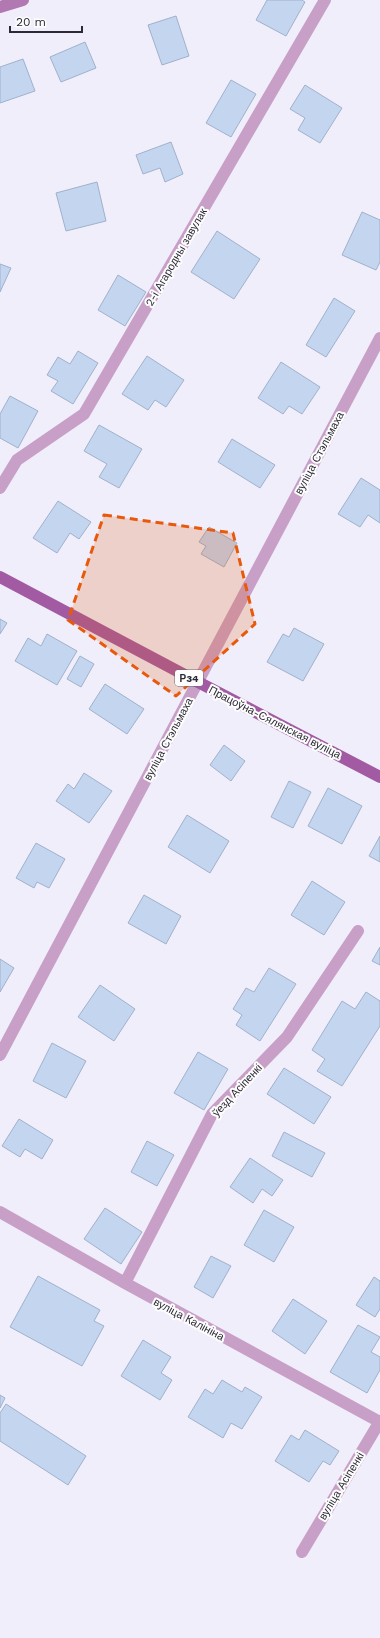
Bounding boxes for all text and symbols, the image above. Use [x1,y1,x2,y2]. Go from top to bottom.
scale bar [10,8,82,34]
text: 20 m [16,15,46,29]
street label: 2-і Агародны завулак [143,206,210,308]
street label: вуліца Стэльмаха [292,409,347,497]
road number: Р34 [175,670,203,686]
street label: Працоўна-Сялянская вуліца [207,683,344,762]
street label: вуліца Стэльмаха [141,695,196,783]
street label: ўезд Асіпенкі [210,1061,265,1119]
street label: вуліца Калініна [151,1295,227,1344]
street label: вуліца Асіпенкі [316,1450,367,1522]

